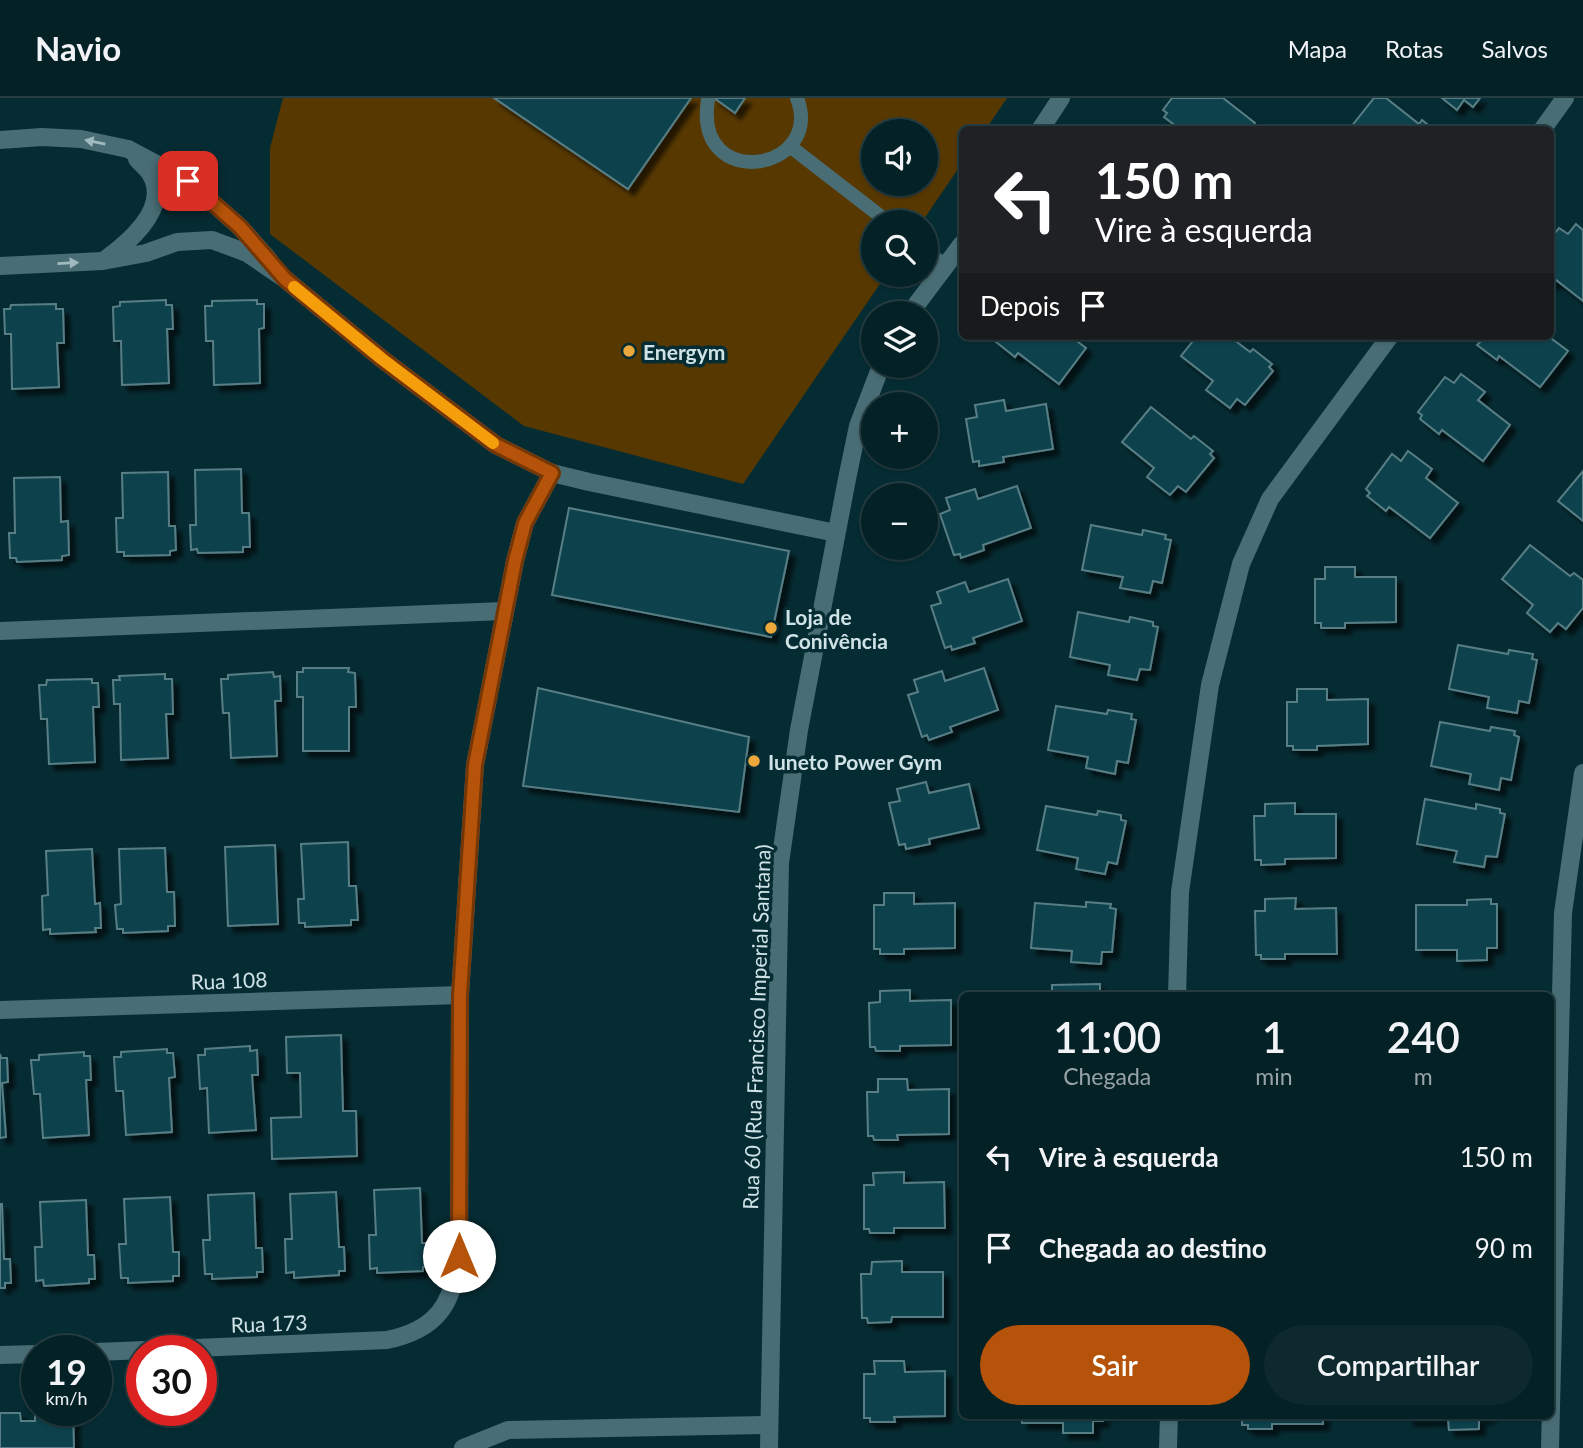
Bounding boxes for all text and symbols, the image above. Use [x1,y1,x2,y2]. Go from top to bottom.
text: Navio [35,28,121,68]
text: Mapa [1288,34,1347,63]
text: Rotas [1385,34,1444,63]
text: Salvos [1482,34,1548,63]
map controls [861,119,938,560]
button: sound [861,119,938,196]
one-way arrow [84,136,106,147]
pin [158,151,218,211]
text: 150 m [1095,151,1233,209]
icon: left [980,154,1071,245]
icon: arrive [169,162,207,200]
button: search [861,210,938,287]
text: Vire à esquerda [1095,210,1313,249]
one-way arrow [57,257,79,268]
icon: arrive [1074,287,1112,325]
text: Depois [980,290,1060,322]
button: layers [861,301,938,378]
place label: Energym [643,339,725,364]
marker: Energym [621,343,637,359]
button: + [861,392,938,469]
button: − [861,483,938,560]
place label: Loja de Conivência [785,604,888,653]
marker: Loja de Conivência [763,620,779,636]
place label: Iuneto Power Gym [768,749,942,774]
marker: Iuneto Power Gym [746,753,762,769]
street label: Rua 60 (Rua Francisco Imperial Santana) [737,844,775,1210]
street label: Rua 108 [190,966,268,994]
text: 11:00 [1053,1012,1161,1062]
text: 1 [1262,1012,1286,1062]
text: 240 [1387,1012,1460,1062]
text: Chegada [1063,1062,1151,1090]
text: min [1255,1062,1293,1090]
text: m [1414,1062,1433,1090]
icon: left [980,1138,1018,1176]
text: Vire à esquerda [1039,1141,1219,1173]
text: 150 m [1460,1141,1533,1173]
position arrow [422,1219,496,1293]
icon: arrive [980,1229,1018,1267]
text: Chegada ao destino [1039,1232,1267,1264]
text: 90 m [1475,1232,1533,1264]
street label: Rua 173 [230,1309,308,1337]
button: Sair [980,1325,1250,1405]
button: Compartilhar [1264,1325,1533,1405]
speed limit sign: 30 [126,1335,217,1426]
text: 19 [46,1350,87,1392]
text: km/h [45,1387,88,1409]

